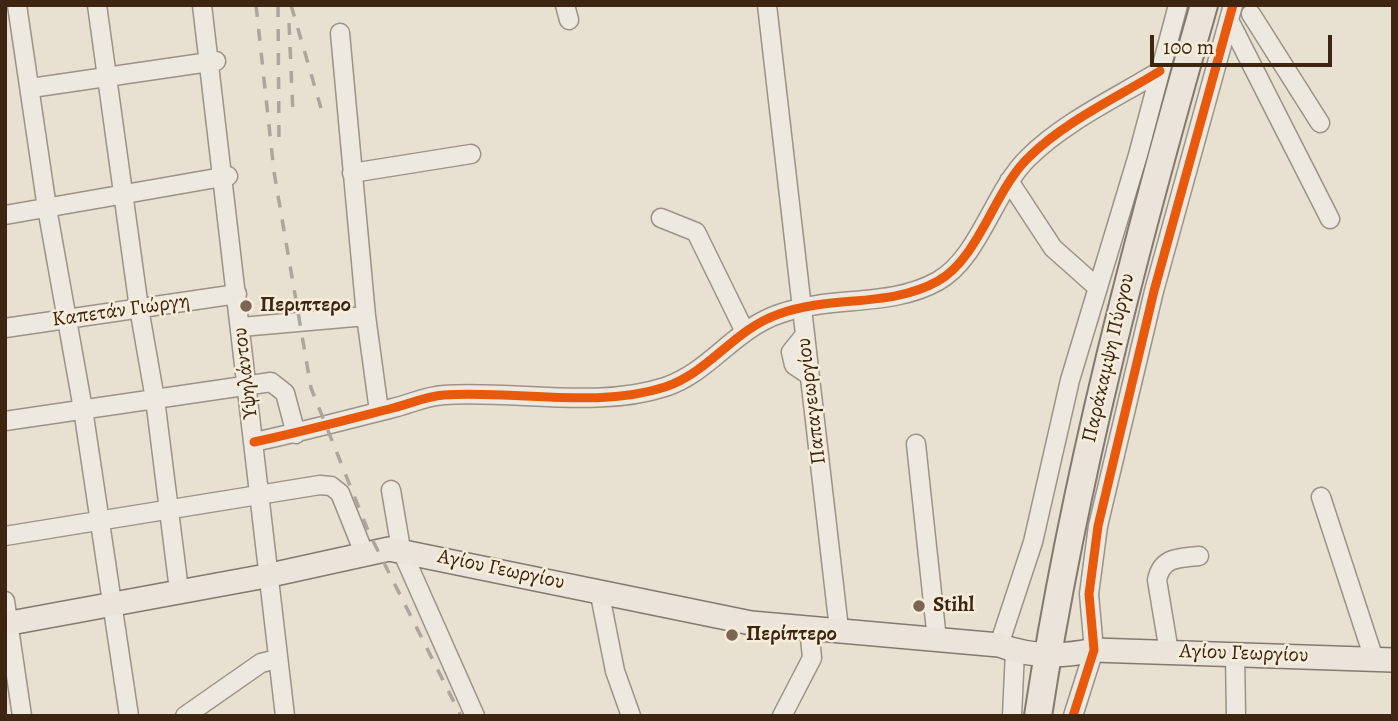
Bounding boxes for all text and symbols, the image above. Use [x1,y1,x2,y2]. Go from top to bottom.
scale bar [1153,21,1335,65]
text: 100 m [1163,33,1214,61]
street label: Παράκαμψη Πύργου [1077,271,1141,445]
street label: Καπετάν Γιώργη [51,289,191,333]
place label: Περιπτερο [260,293,351,319]
marker: Περιπτερο [238,298,254,314]
street label: Υψηλάντου [228,326,264,420]
street label: Παπαγεωργίου [792,336,832,466]
street label: Αγίου Γεωργίου [435,544,567,596]
place label: Stihl [933,593,974,619]
marker: Stihl [911,598,927,614]
place label: Περίπτερο [746,622,837,648]
marker: Περίπτερο [724,627,740,643]
street label: Αγίου Γεωργίου [1179,639,1309,669]

